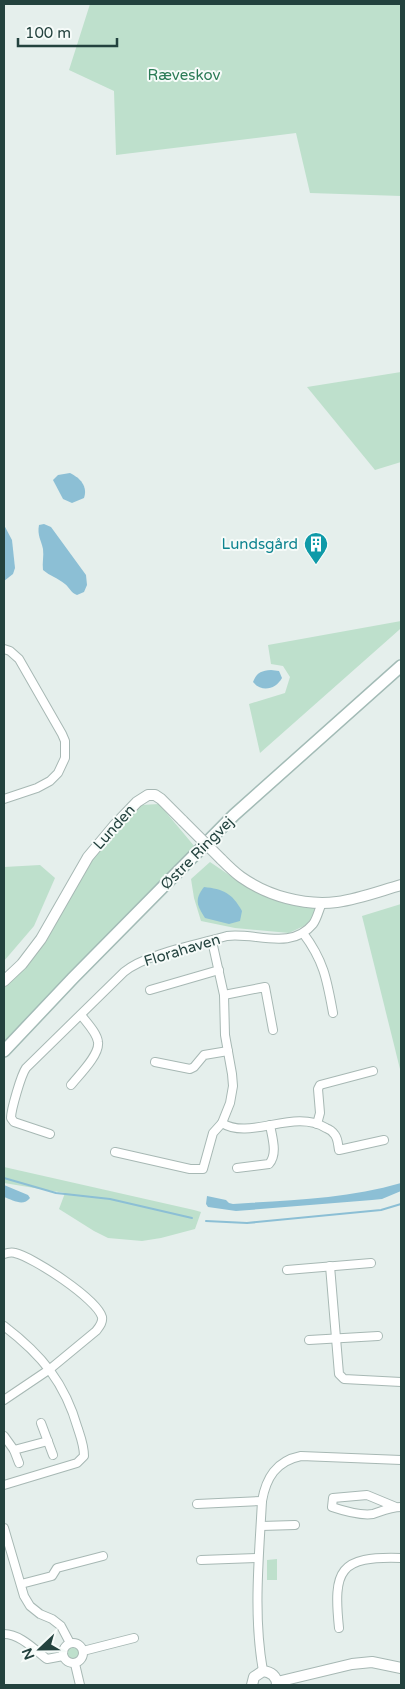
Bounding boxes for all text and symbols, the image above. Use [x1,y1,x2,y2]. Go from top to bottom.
scale bar [18,15,116,47]
text: 100 m [25,24,71,42]
park label: Ræveskov [148,66,220,84]
building icon: Lundsgård [303,531,329,565]
place label: Lundsgård [222,535,298,553]
street label: Lunden [89,801,139,853]
street label: Østre Ringvej [157,813,237,893]
street label: Florahaven [142,930,222,970]
north arrow [15,1624,65,1674]
text: N [18,1645,38,1662]

